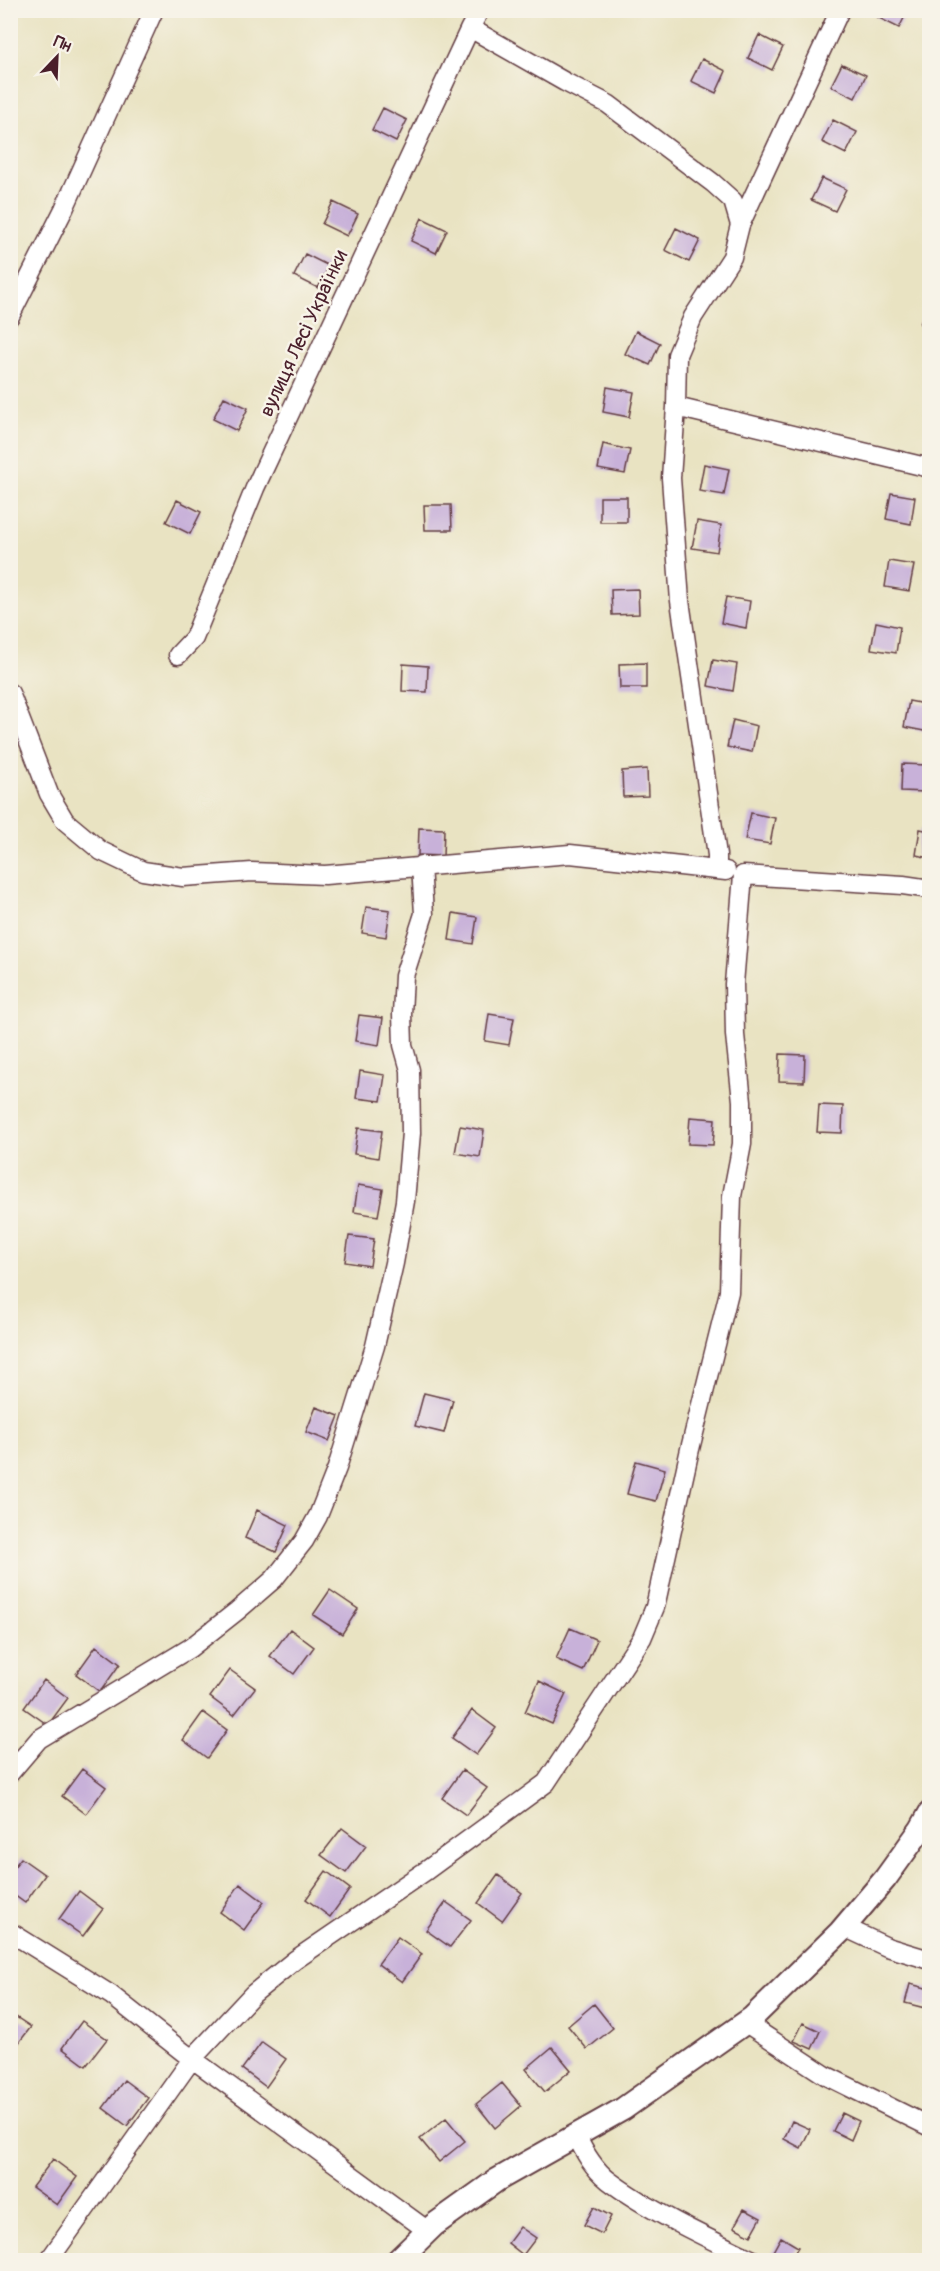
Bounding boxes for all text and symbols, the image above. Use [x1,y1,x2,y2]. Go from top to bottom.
north arrow [27,27,87,87]
text: Пн [50,31,74,57]
street label: вулиця Лесі Українки [254,246,353,421]

